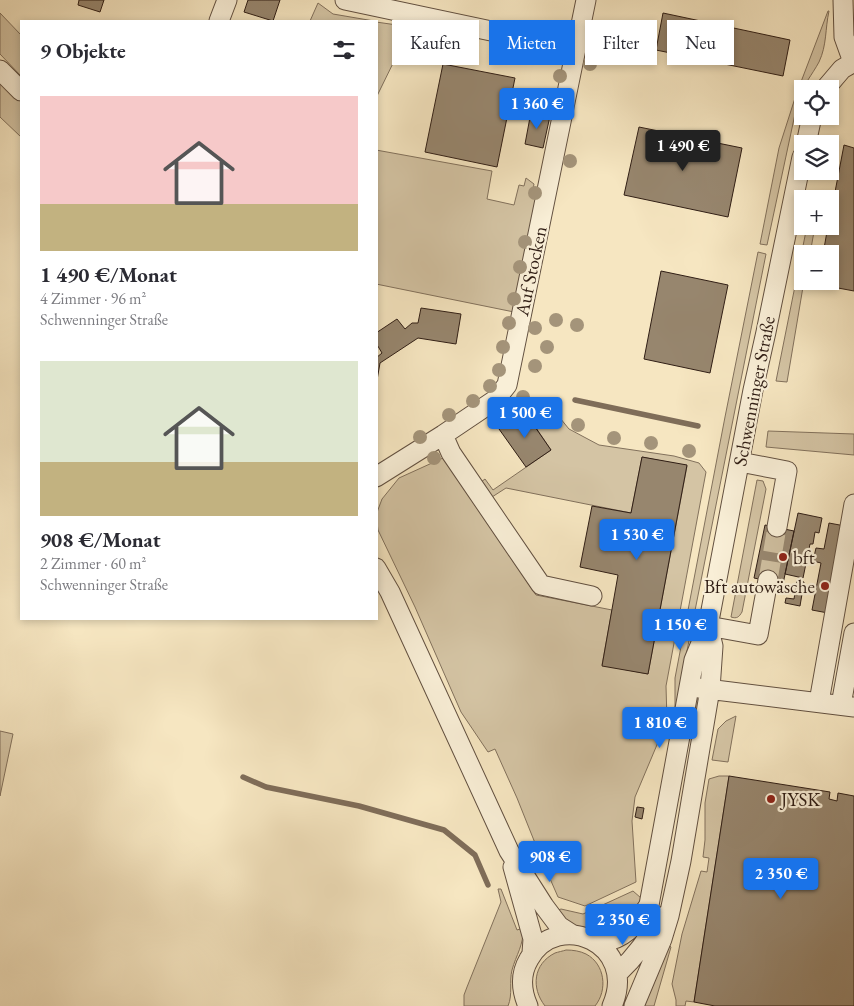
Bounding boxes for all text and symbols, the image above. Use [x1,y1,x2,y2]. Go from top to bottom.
chip: Kaufen [392,20,479,65]
chip: Mieten [489,20,575,65]
chip: Filter [585,20,657,65]
chip: Neu [667,20,734,65]
icon: filters [330,36,358,64]
text: 9 Objekte [40,37,126,64]
map controls [794,80,839,290]
button: locate [794,80,839,125]
pin: 1 360 € [491,88,583,130]
text: 1 360 € [510,93,564,114]
icon: home [154,128,244,218]
pin: 1 490 € [637,130,729,172]
text: 1 490 € [656,135,710,156]
button: layers [794,135,839,180]
button: + [794,190,839,235]
street label: Auf Stocken [509,224,553,319]
button: − [794,245,839,290]
text: 1 490 €/Monat [40,261,177,288]
text: 4 Zimmer · 96 m² [40,288,146,309]
text: Schwenninger Straße [40,309,168,330]
street label: Schwenninger Straße [727,314,781,468]
icon: home [154,393,244,483]
pin: 1 500 € [479,396,571,439]
text: 1 500 € [498,402,552,423]
pin: 1 530 € [591,518,683,561]
text: 1 530 € [610,524,664,545]
text: 908 €/Monat [40,526,161,553]
place label: bft [793,545,815,570]
marker: bft [777,551,789,563]
text: 2 Zimmer · 60 m² [40,553,146,574]
text: Schwenninger Straße [40,574,168,595]
place label: Bft autowäsche [704,574,815,599]
marker: Bft autowäsche [819,580,831,592]
pin: 1 150 € [634,608,726,651]
text: 1 150 € [653,614,707,635]
pin: 1 810 € [614,706,706,749]
text: 1 810 € [633,712,687,733]
place label: JYSK [779,787,821,812]
marker: JYSK [765,793,777,805]
pin: 908 € [515,840,585,883]
text: 908 € [530,846,571,867]
pin: 2 350 € [735,858,827,900]
text: 2 350 € [754,863,808,884]
pin: 2 350 € [577,904,669,946]
text: 2 350 € [596,909,650,930]

